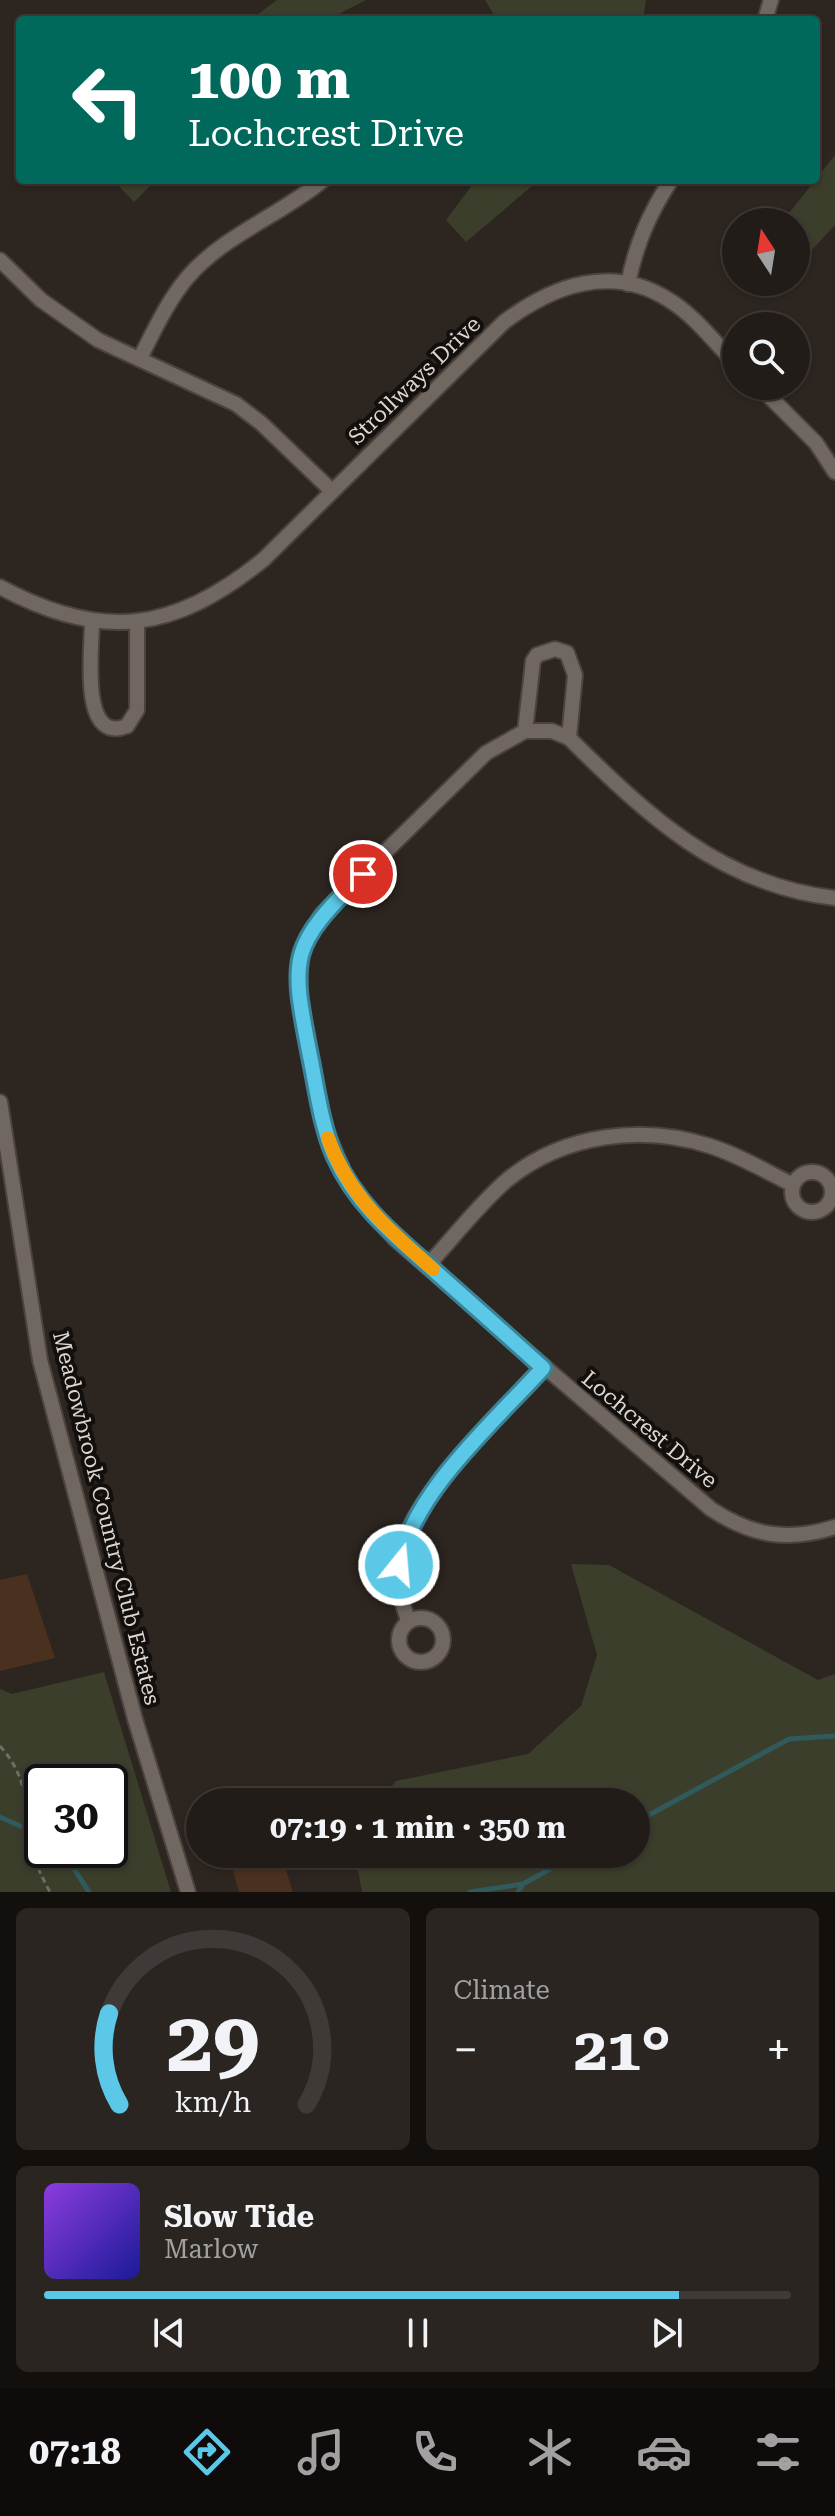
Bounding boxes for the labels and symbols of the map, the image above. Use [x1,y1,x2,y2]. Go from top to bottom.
north arrow [722,208,810,296]
street label: Strollways Drive [343,311,485,450]
pin [329,840,397,908]
street label: Meadowbrook Country Club Estates [48,1329,165,1707]
street label: Lochcrest Drive [577,1366,722,1493]
position arrow [357,1523,441,1607]
speed limit sign: 30 [24,1764,128,1868]

